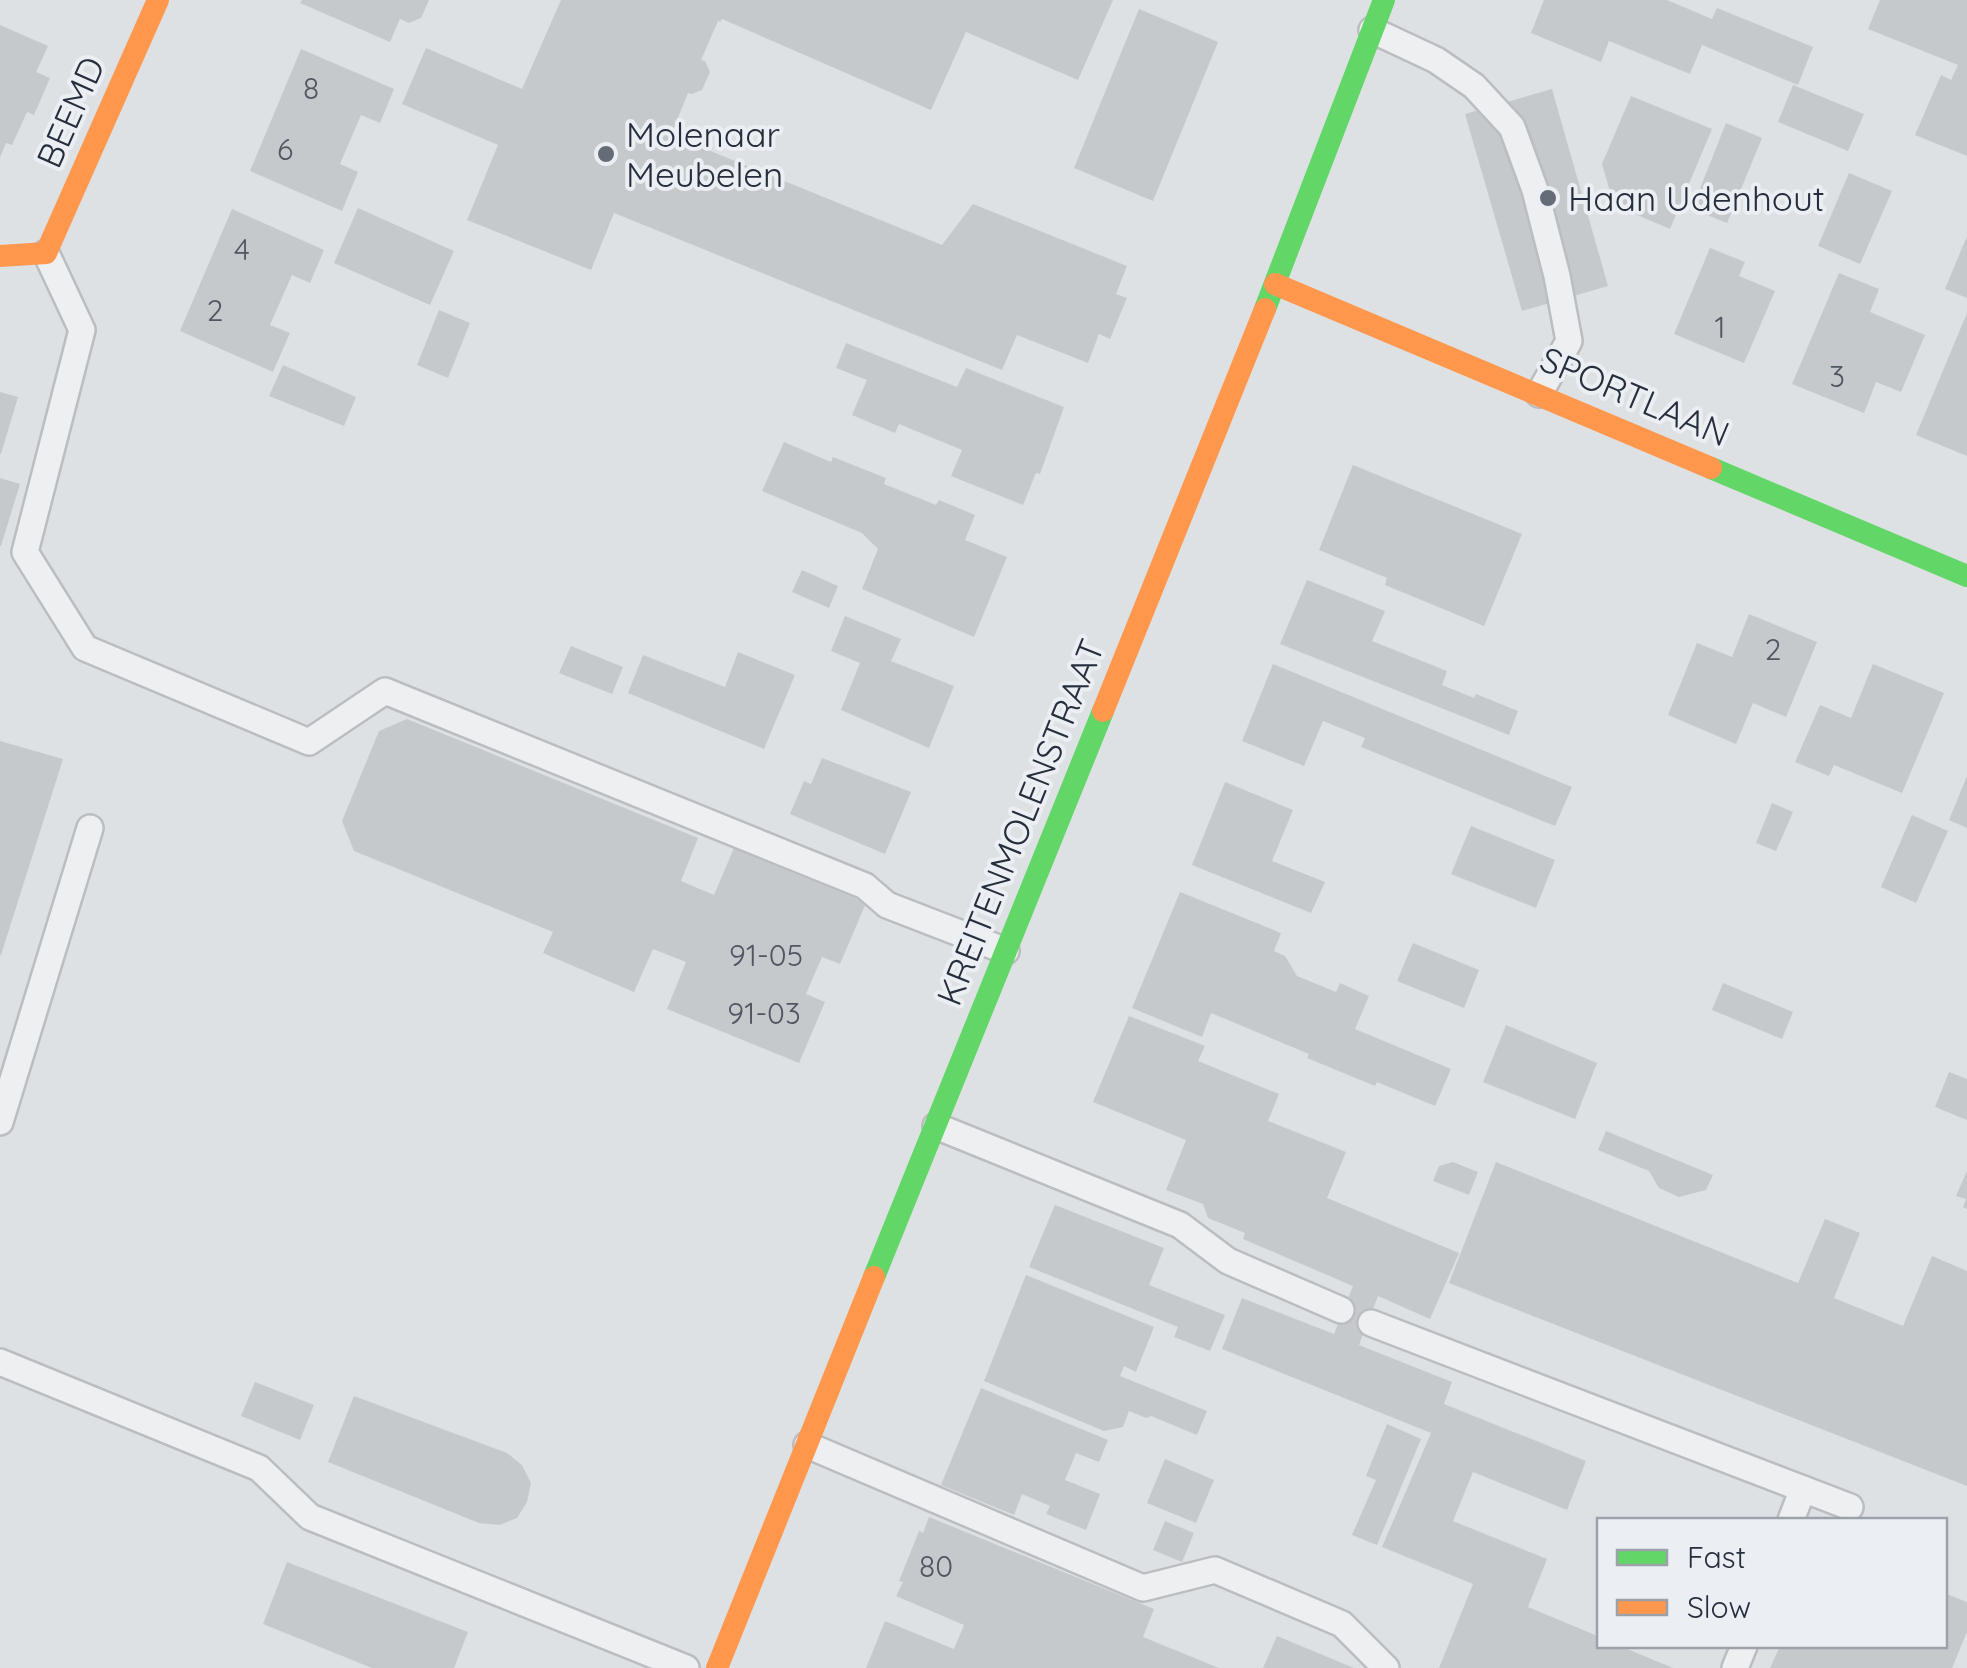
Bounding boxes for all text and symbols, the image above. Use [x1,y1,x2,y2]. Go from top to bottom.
street label: BEEMD [26,50,114,174]
house number: 8 [303,69,319,107]
place label: Molenaar Meubelen [626,112,783,196]
house number: 6 [277,130,293,168]
marker: Molenaar Meubelen [595,143,617,165]
place label: Haan Udenhout [1568,176,1825,220]
marker: Haan Udenhout [1537,187,1559,209]
house number: 4 [234,230,250,268]
house number: 2 [207,291,223,329]
house number: 1 [1714,308,1726,346]
street label: SPORTLAAN [1534,337,1736,455]
house number: 3 [1829,357,1845,395]
house number: 2 [1765,630,1781,668]
street label: KREITENMOLENSTRAAT [926,633,1114,1011]
house number: 91-05 [729,936,803,974]
house number: 91-03 [727,994,801,1032]
legend [1597,1518,1947,1648]
text: Fast [1687,1538,1746,1576]
house number: 80 [919,1547,953,1585]
text: Slow [1687,1588,1751,1626]

